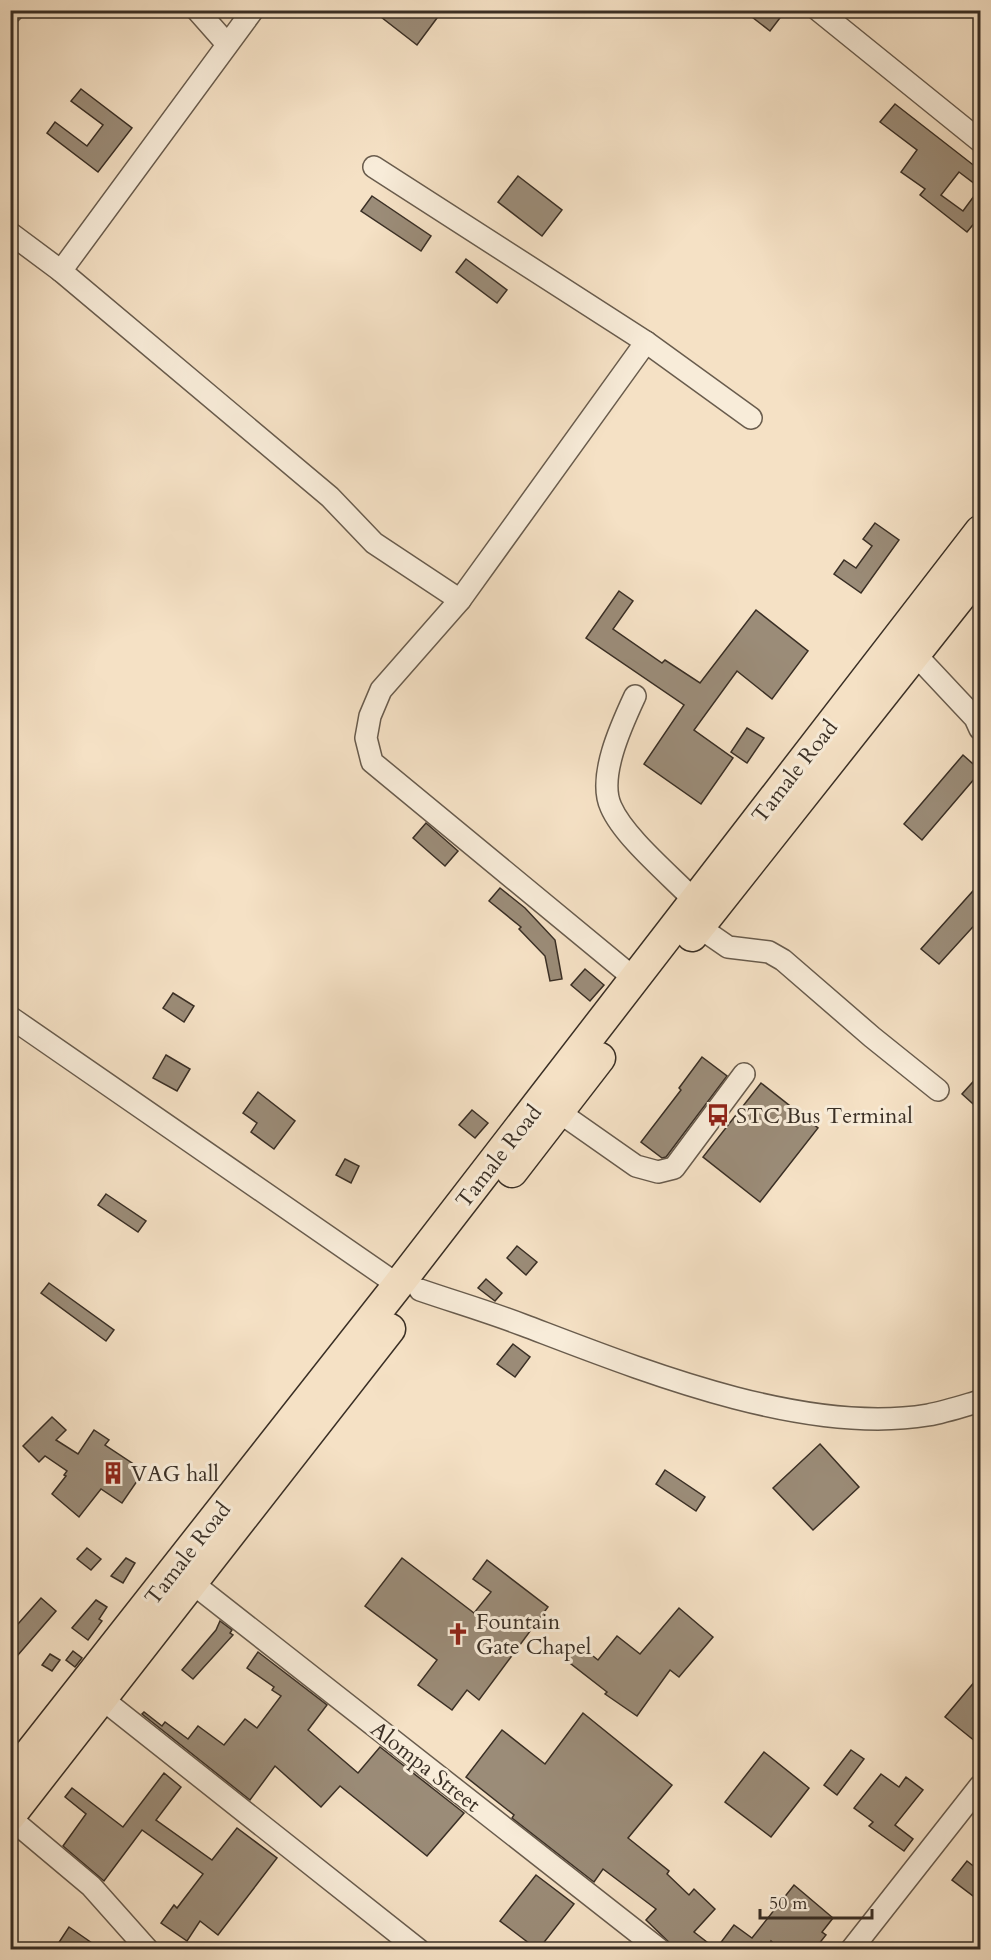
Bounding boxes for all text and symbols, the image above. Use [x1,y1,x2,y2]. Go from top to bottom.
street label: Tamale Road [745,713,845,830]
street label: Tamale Road [449,1098,549,1215]
place label: STC Bus Terminal [736,1101,913,1131]
bus stop icon: STC Bus Terminal [705,1102,731,1128]
place label: VAG hall [131,1459,219,1489]
building icon: VAG hall [100,1460,126,1486]
street label: Tamale Road [138,1495,238,1612]
place label: Fountain Gate Chapel [476,1607,592,1662]
church icon: Fountain Gate Chapel [445,1621,471,1647]
street label: Alompa Street [364,1714,487,1819]
scale bar [760,1882,872,1920]
text: 50 m [769,1891,808,1916]

